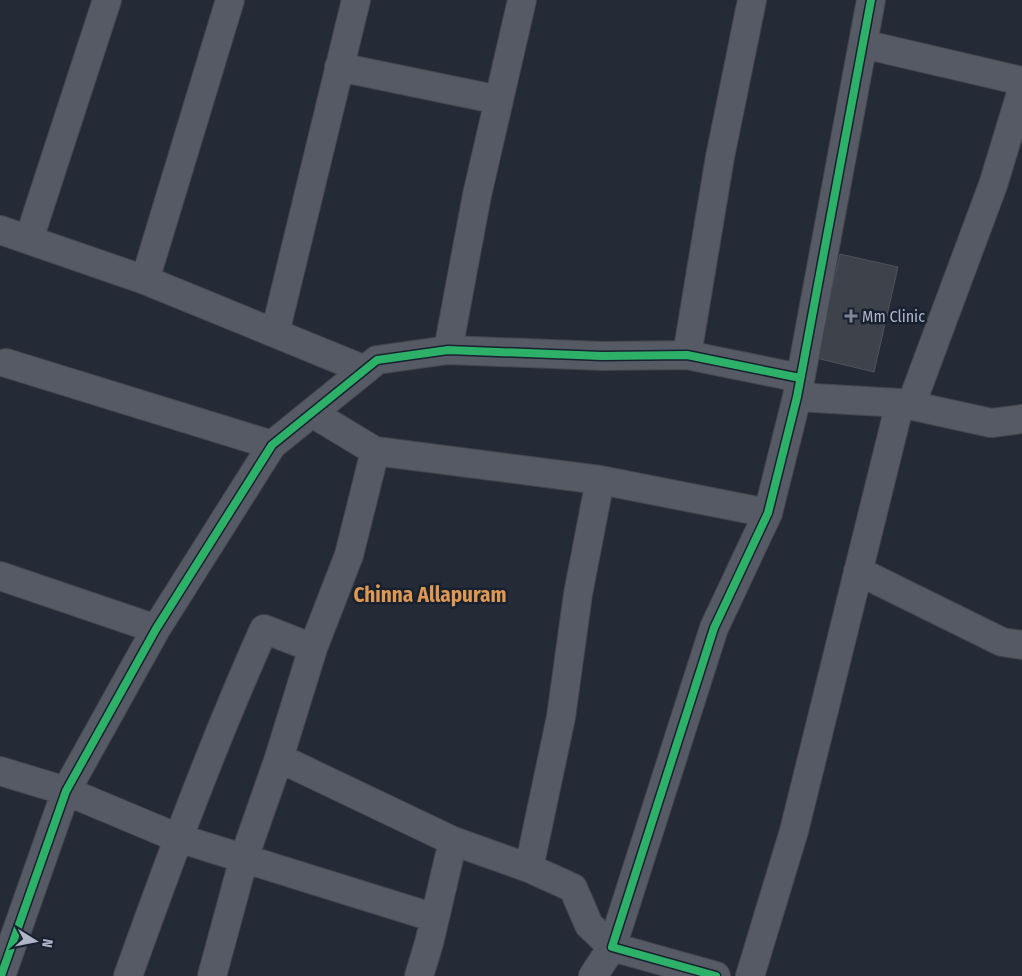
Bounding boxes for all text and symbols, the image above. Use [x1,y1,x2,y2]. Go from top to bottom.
place label: Mm Clinic [862,307,925,326]
marker: Mm Clinic [844,309,858,323]
district label: Chinna Allapuram [353,582,507,608]
north arrow [10,916,60,966]
text: N [38,938,56,949]

